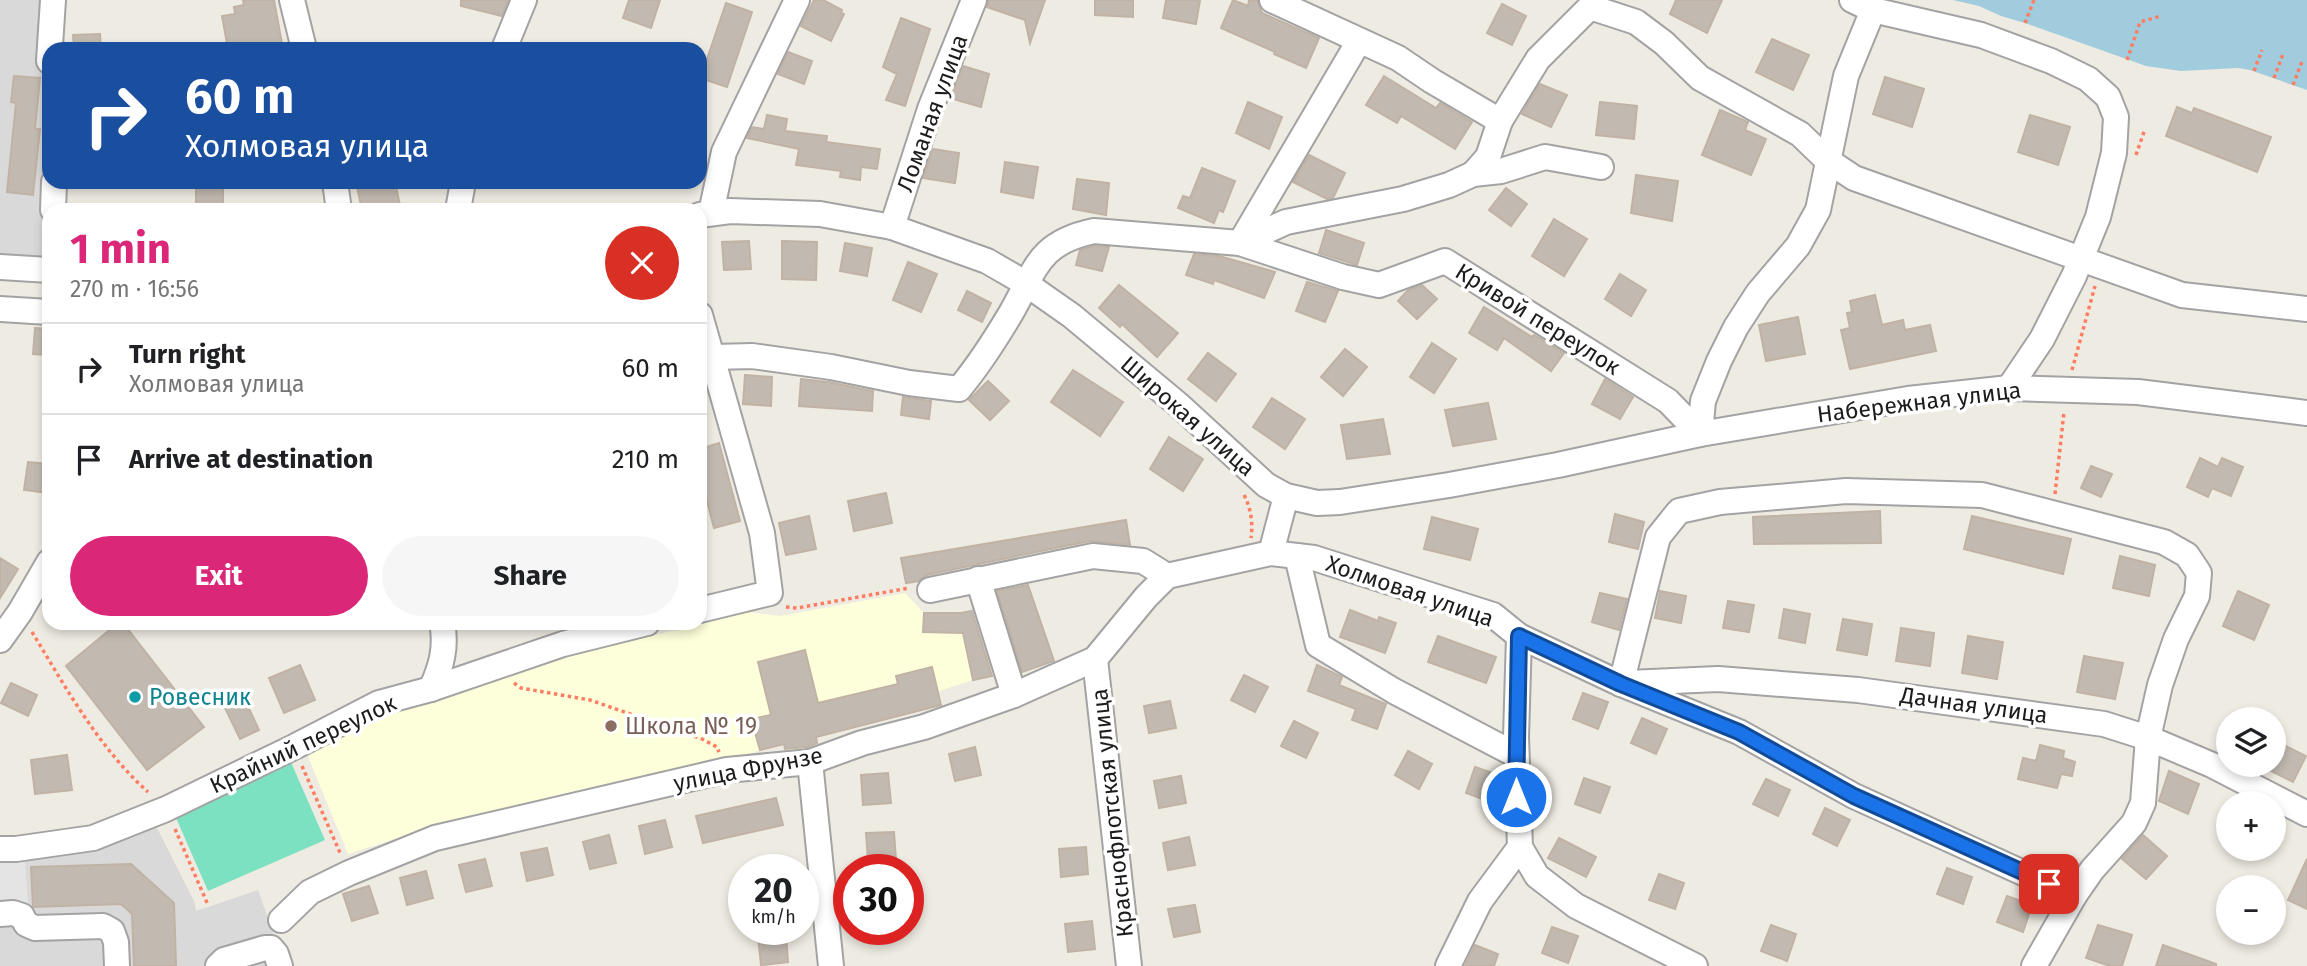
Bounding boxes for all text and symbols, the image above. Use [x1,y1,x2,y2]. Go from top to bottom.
street label: Ломаная улица [891,30,973,196]
text: 60 m [185,67,294,126]
icon: right [70,70,161,161]
text: Холмовая улица [185,127,429,165]
text: 1 min [70,224,171,274]
button: close [605,226,679,300]
street label: Кривой переулок [1450,257,1626,381]
text: 270 m · 16:56 [70,275,199,303]
text: Turn right [129,339,246,370]
icon: right [70,350,108,388]
street label: Широкая улица [1115,350,1261,482]
text: 60 m [621,353,679,384]
text: Холмовая улица [129,370,305,398]
street label: Набережная улица [1815,376,2023,428]
icon: arrive [70,441,108,479]
text: Arrive at destination [129,444,373,475]
text: 210 m [612,444,679,475]
button: Exit [70,536,368,616]
button: Share [382,536,679,616]
street label: Холмовая улица [1322,549,1498,633]
street label: Дачная улица [1898,681,2049,729]
place label: Ровесник [149,683,251,711]
street label: Краснофлотская улица [1085,687,1139,939]
street label: Крайний переулок [205,688,401,799]
marker: Ровесник [127,689,143,705]
map controls [2216,707,2286,945]
button: layers [2216,707,2286,777]
place label: Школа № 19 [625,712,757,740]
marker: Школа № 19 [603,718,619,734]
street label: улица Фрунзе [671,741,825,797]
position arrow [1479,760,1553,834]
button: + [2216,791,2286,861]
speed limit sign: 30 [833,854,924,945]
pin [2019,854,2079,914]
icon: arrive [2030,865,2068,903]
text: 20 [754,869,793,911]
button: − [2216,875,2286,945]
text: km/h [751,906,796,928]

